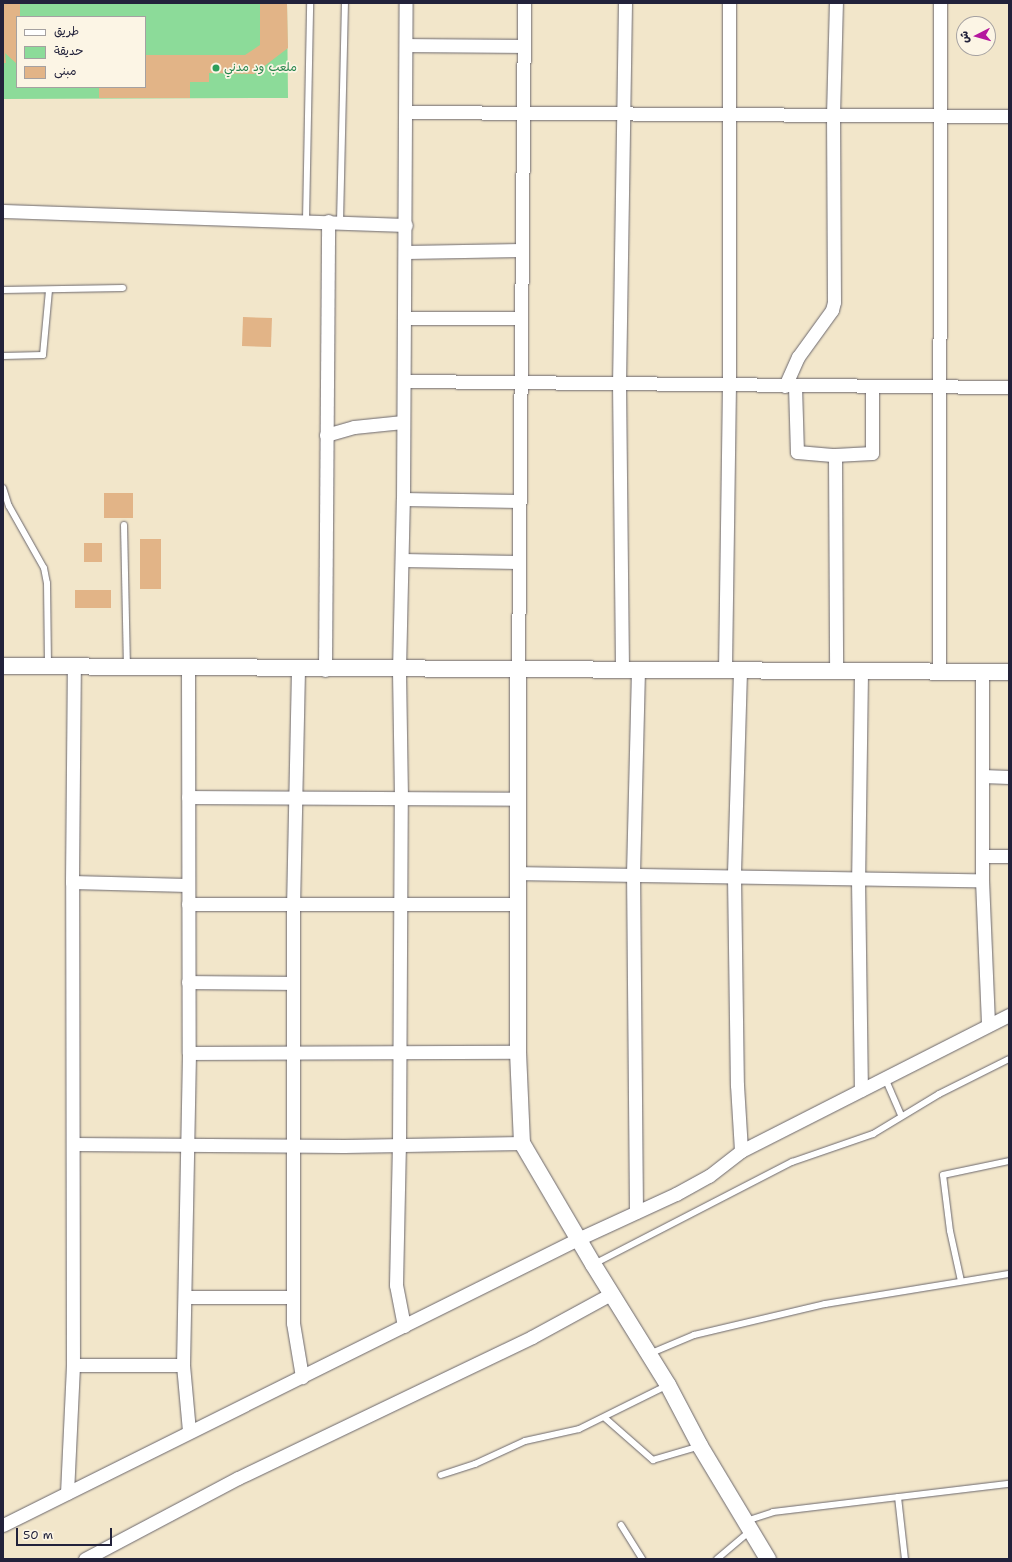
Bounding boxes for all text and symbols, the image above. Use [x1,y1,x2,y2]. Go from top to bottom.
legend [16,16,146,88]
north arrow [956,16,996,56]
text: طريق [54,23,79,39]
text: ش [956,30,973,44]
text: حديقة [54,43,83,59]
place label: ملعب ود مدني [224,61,297,75]
text: مبنى [54,63,77,79]
marker: ملعب ود مدني [211,63,221,73]
scale bar [18,1520,114,1546]
text: 50 m [23,1527,53,1543]

